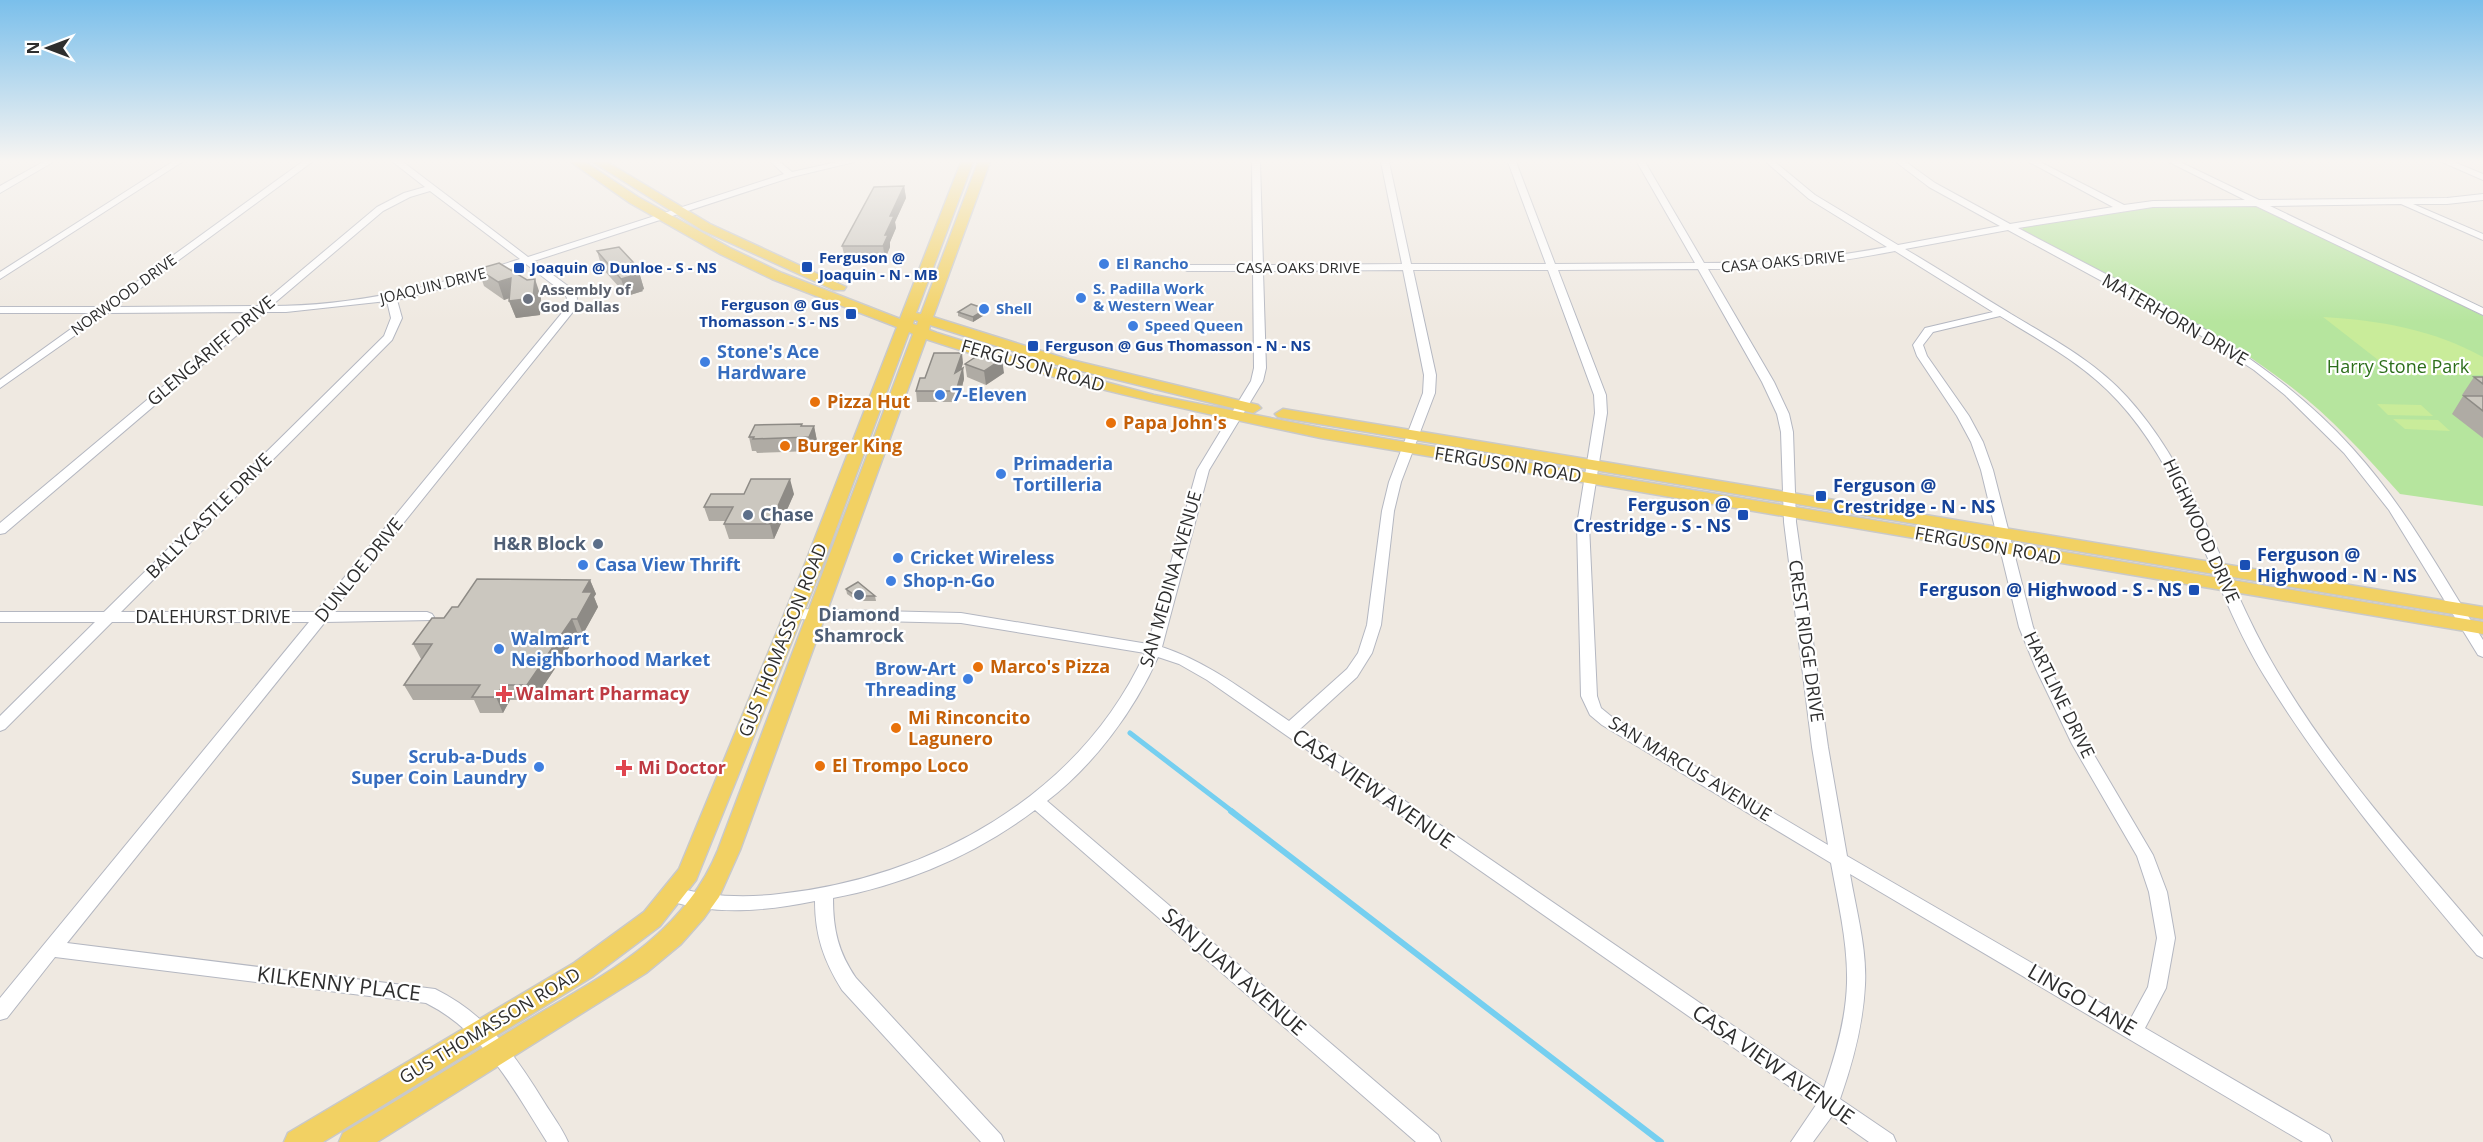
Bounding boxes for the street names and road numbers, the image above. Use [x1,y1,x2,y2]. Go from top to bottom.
street label: CASA OAKS DRIVE [1720,246,1846,276]
street label: NORWOOD DRIVE [67,249,180,339]
street label: CASA OAKS DRIVE [1236,257,1360,277]
street label: JOAQUIN DRIVE [376,262,488,308]
street label: MATERHORN DRIVE [2098,267,2253,371]
street label: GLENGARIFF DRIVE [141,290,279,411]
street label: FERGUSON ROAD [959,333,1108,397]
street label: FERGUSON ROAD [1433,441,1583,487]
street label: BALLYCASTLE DRIVE [140,447,276,583]
street label: HIGHWOOD DRIVE [2158,454,2246,607]
street label: SAN MEDINA AVENUE [1133,488,1207,670]
street label: DUNLOE DRIVE [309,512,408,627]
street label: FERGUSON ROAD [1913,520,2063,570]
street label: GUS THOMASSON ROAD [732,539,832,740]
street label: CREST RIDGE DRIVE [1784,558,1830,724]
street label: DALEHURST DRIVE [135,604,291,628]
street label: HARTLINE DRIVE [2019,627,2101,762]
street label: SAN MARCUS AVENUE [1605,710,1776,826]
street label: CASA VIEW AVENUE [1287,722,1460,855]
street label: SAN JUAN AVENUE [1157,901,1312,1041]
street label: LINGO LANE [2023,957,2142,1042]
street label: KILKENNY PLACE [256,959,423,1007]
street label: GUS THOMASSON ROAD [395,962,584,1089]
street label: CASA VIEW AVENUE [1687,998,1860,1131]

